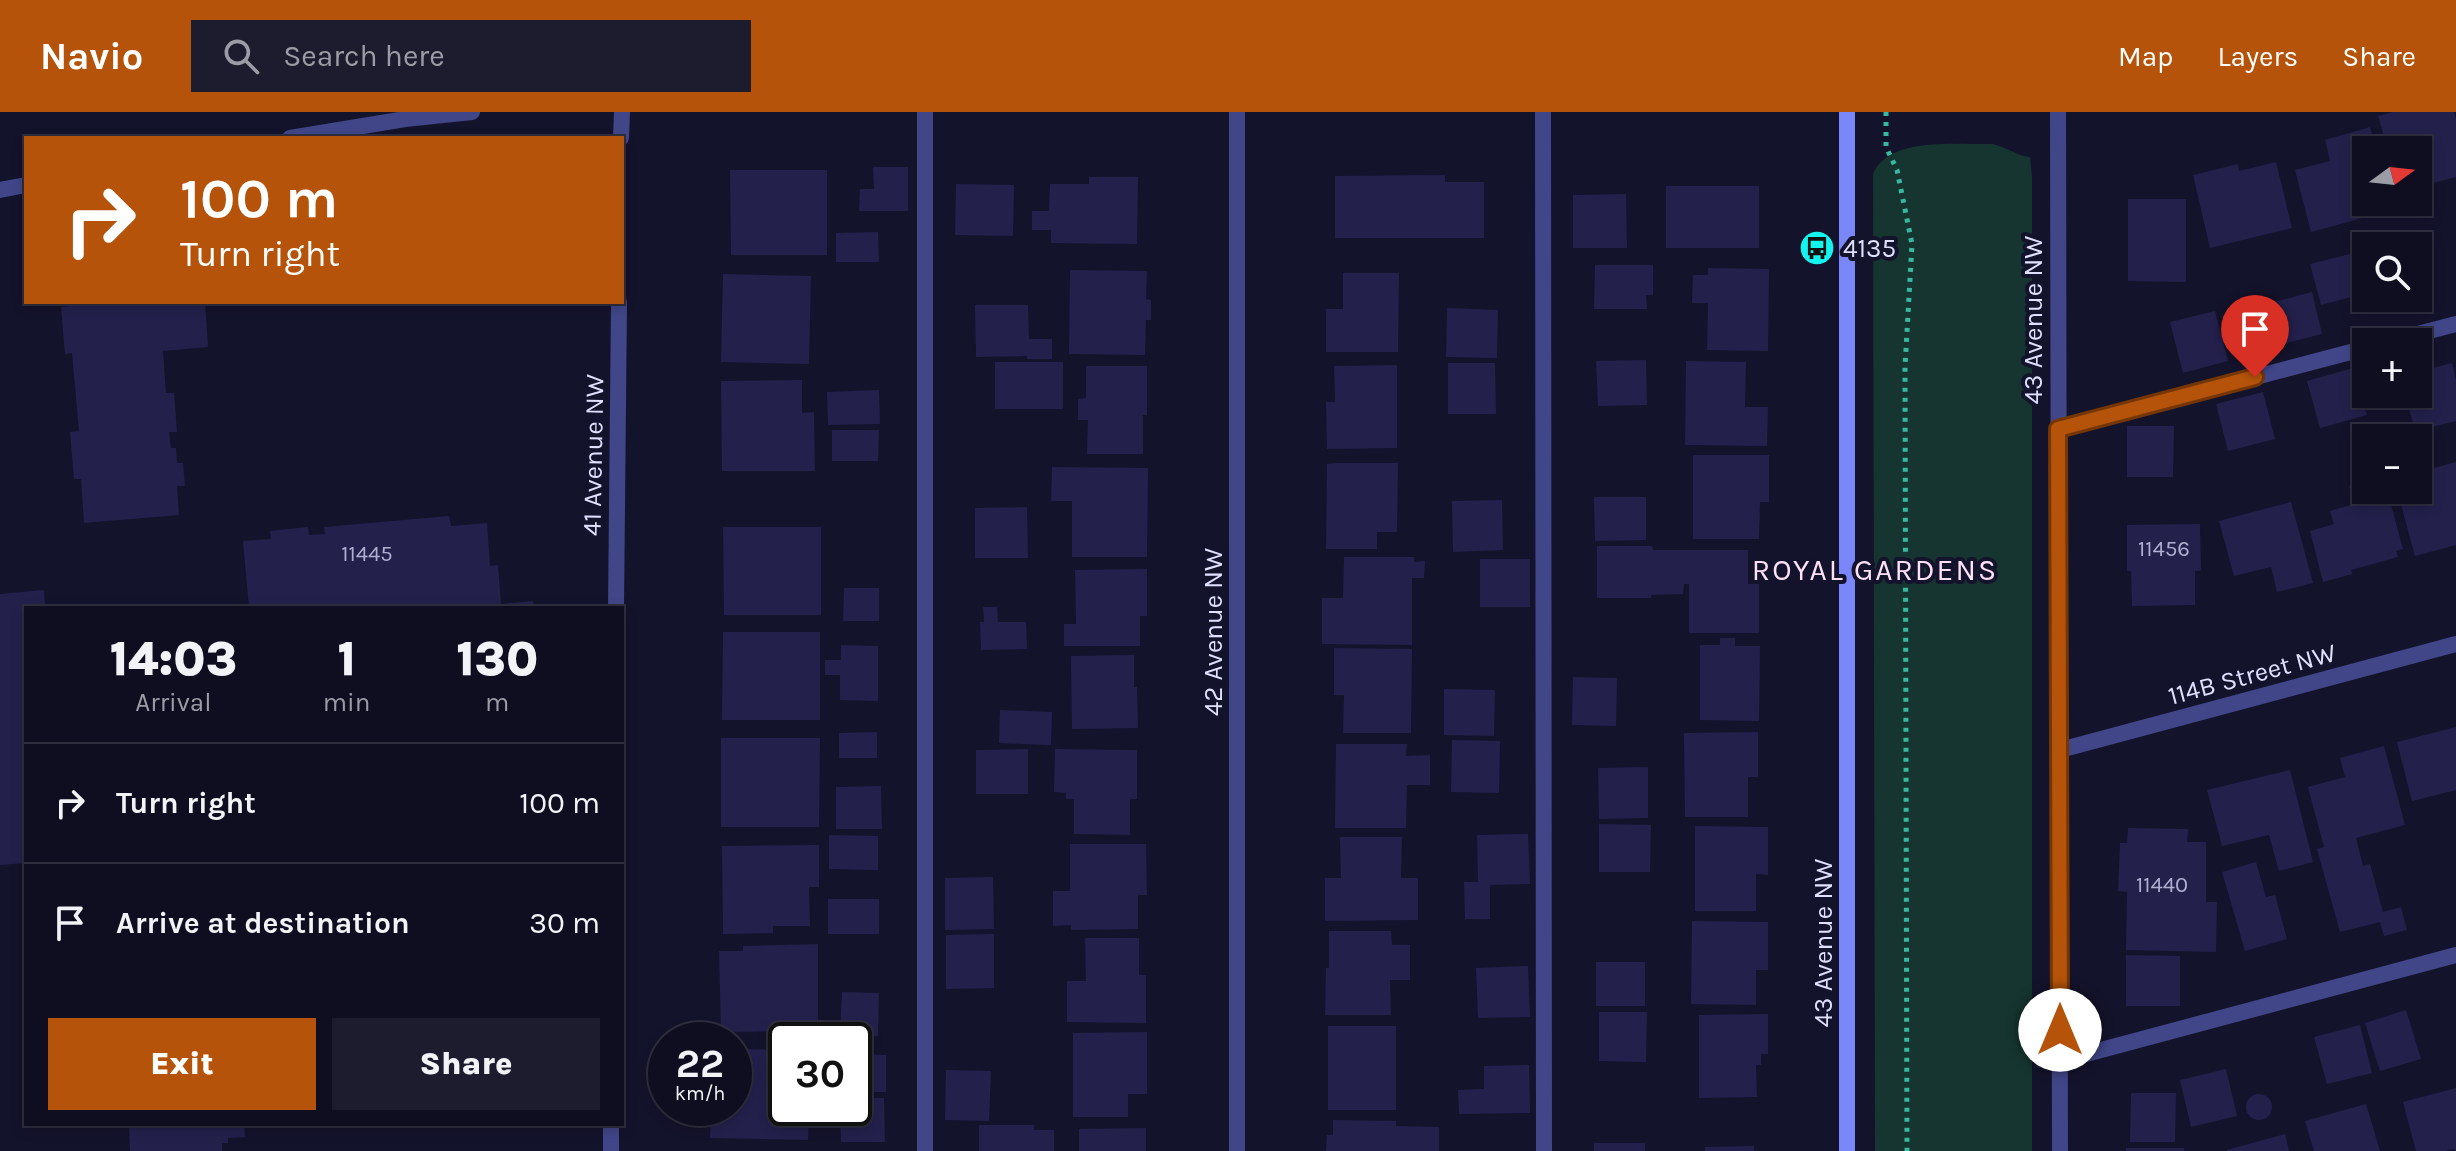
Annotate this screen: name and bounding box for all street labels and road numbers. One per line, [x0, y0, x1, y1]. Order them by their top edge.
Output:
street label: 43 Avenue NW [2018, 236, 2049, 404]
street label: 41 Avenue NW [577, 374, 610, 536]
street label: 42 Avenue NW [1198, 548, 1229, 716]
street label: 114B Street NW [2165, 637, 2340, 712]
street label: 43 Avenue NW [1808, 859, 1839, 1027]

